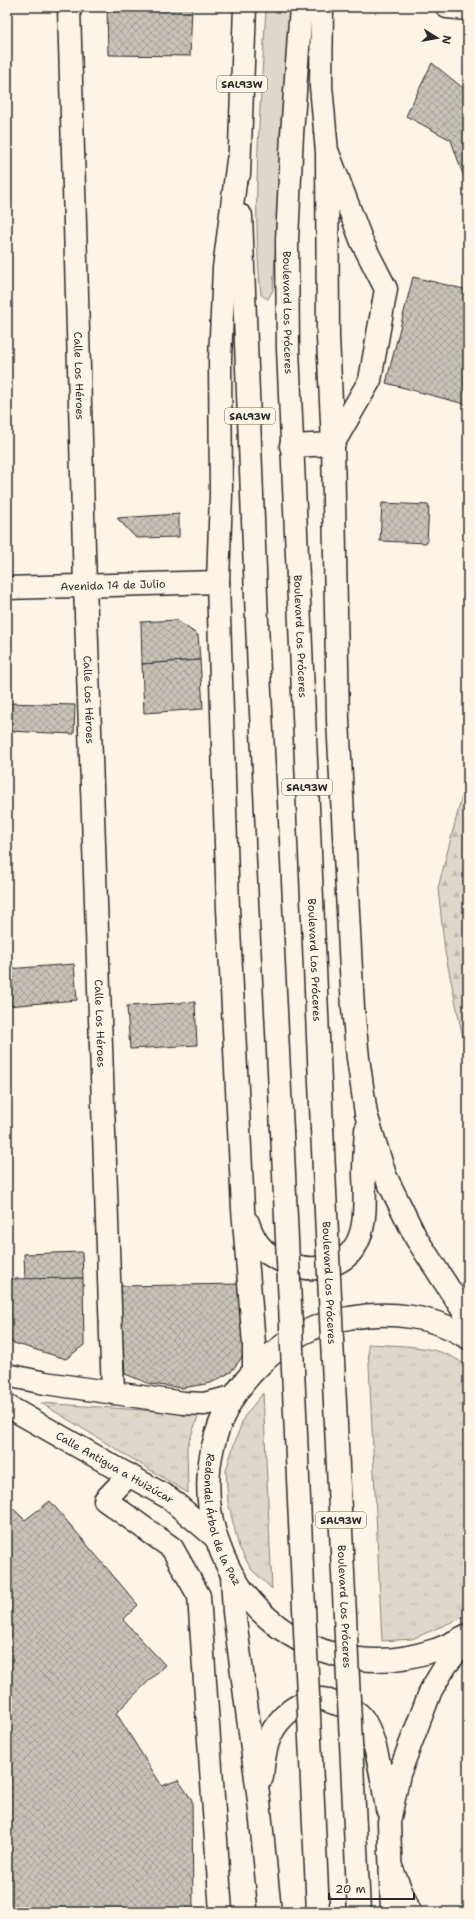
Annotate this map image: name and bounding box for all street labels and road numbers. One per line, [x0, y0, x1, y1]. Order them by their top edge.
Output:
road number: SAL93W [217, 76, 267, 92]
street label: Boulevard Los Próceres [280, 251, 297, 374]
street label: Calle Los Héroes [70, 332, 88, 420]
road number: SAL93W [225, 408, 275, 424]
street label: Boulevard Los Próceres [290, 574, 311, 698]
street label: Avenida 14 de Julio [60, 576, 166, 594]
street label: Calle Los Héroes [80, 655, 98, 744]
road number: SAL93W [282, 779, 332, 795]
street label: Boulevard Los Próceres [304, 898, 325, 1022]
street label: Calle Los Héroes [91, 979, 109, 1068]
street label: Boulevard Los Próceres [319, 1221, 340, 1345]
street label: Calle Antigua a Huizúcar [53, 1428, 177, 1506]
street label: Redondel Árbol de la Paz [201, 1452, 245, 1588]
road number: SAL93W [316, 1512, 366, 1528]
street label: Boulevard Los Próceres [334, 1545, 355, 1668]

